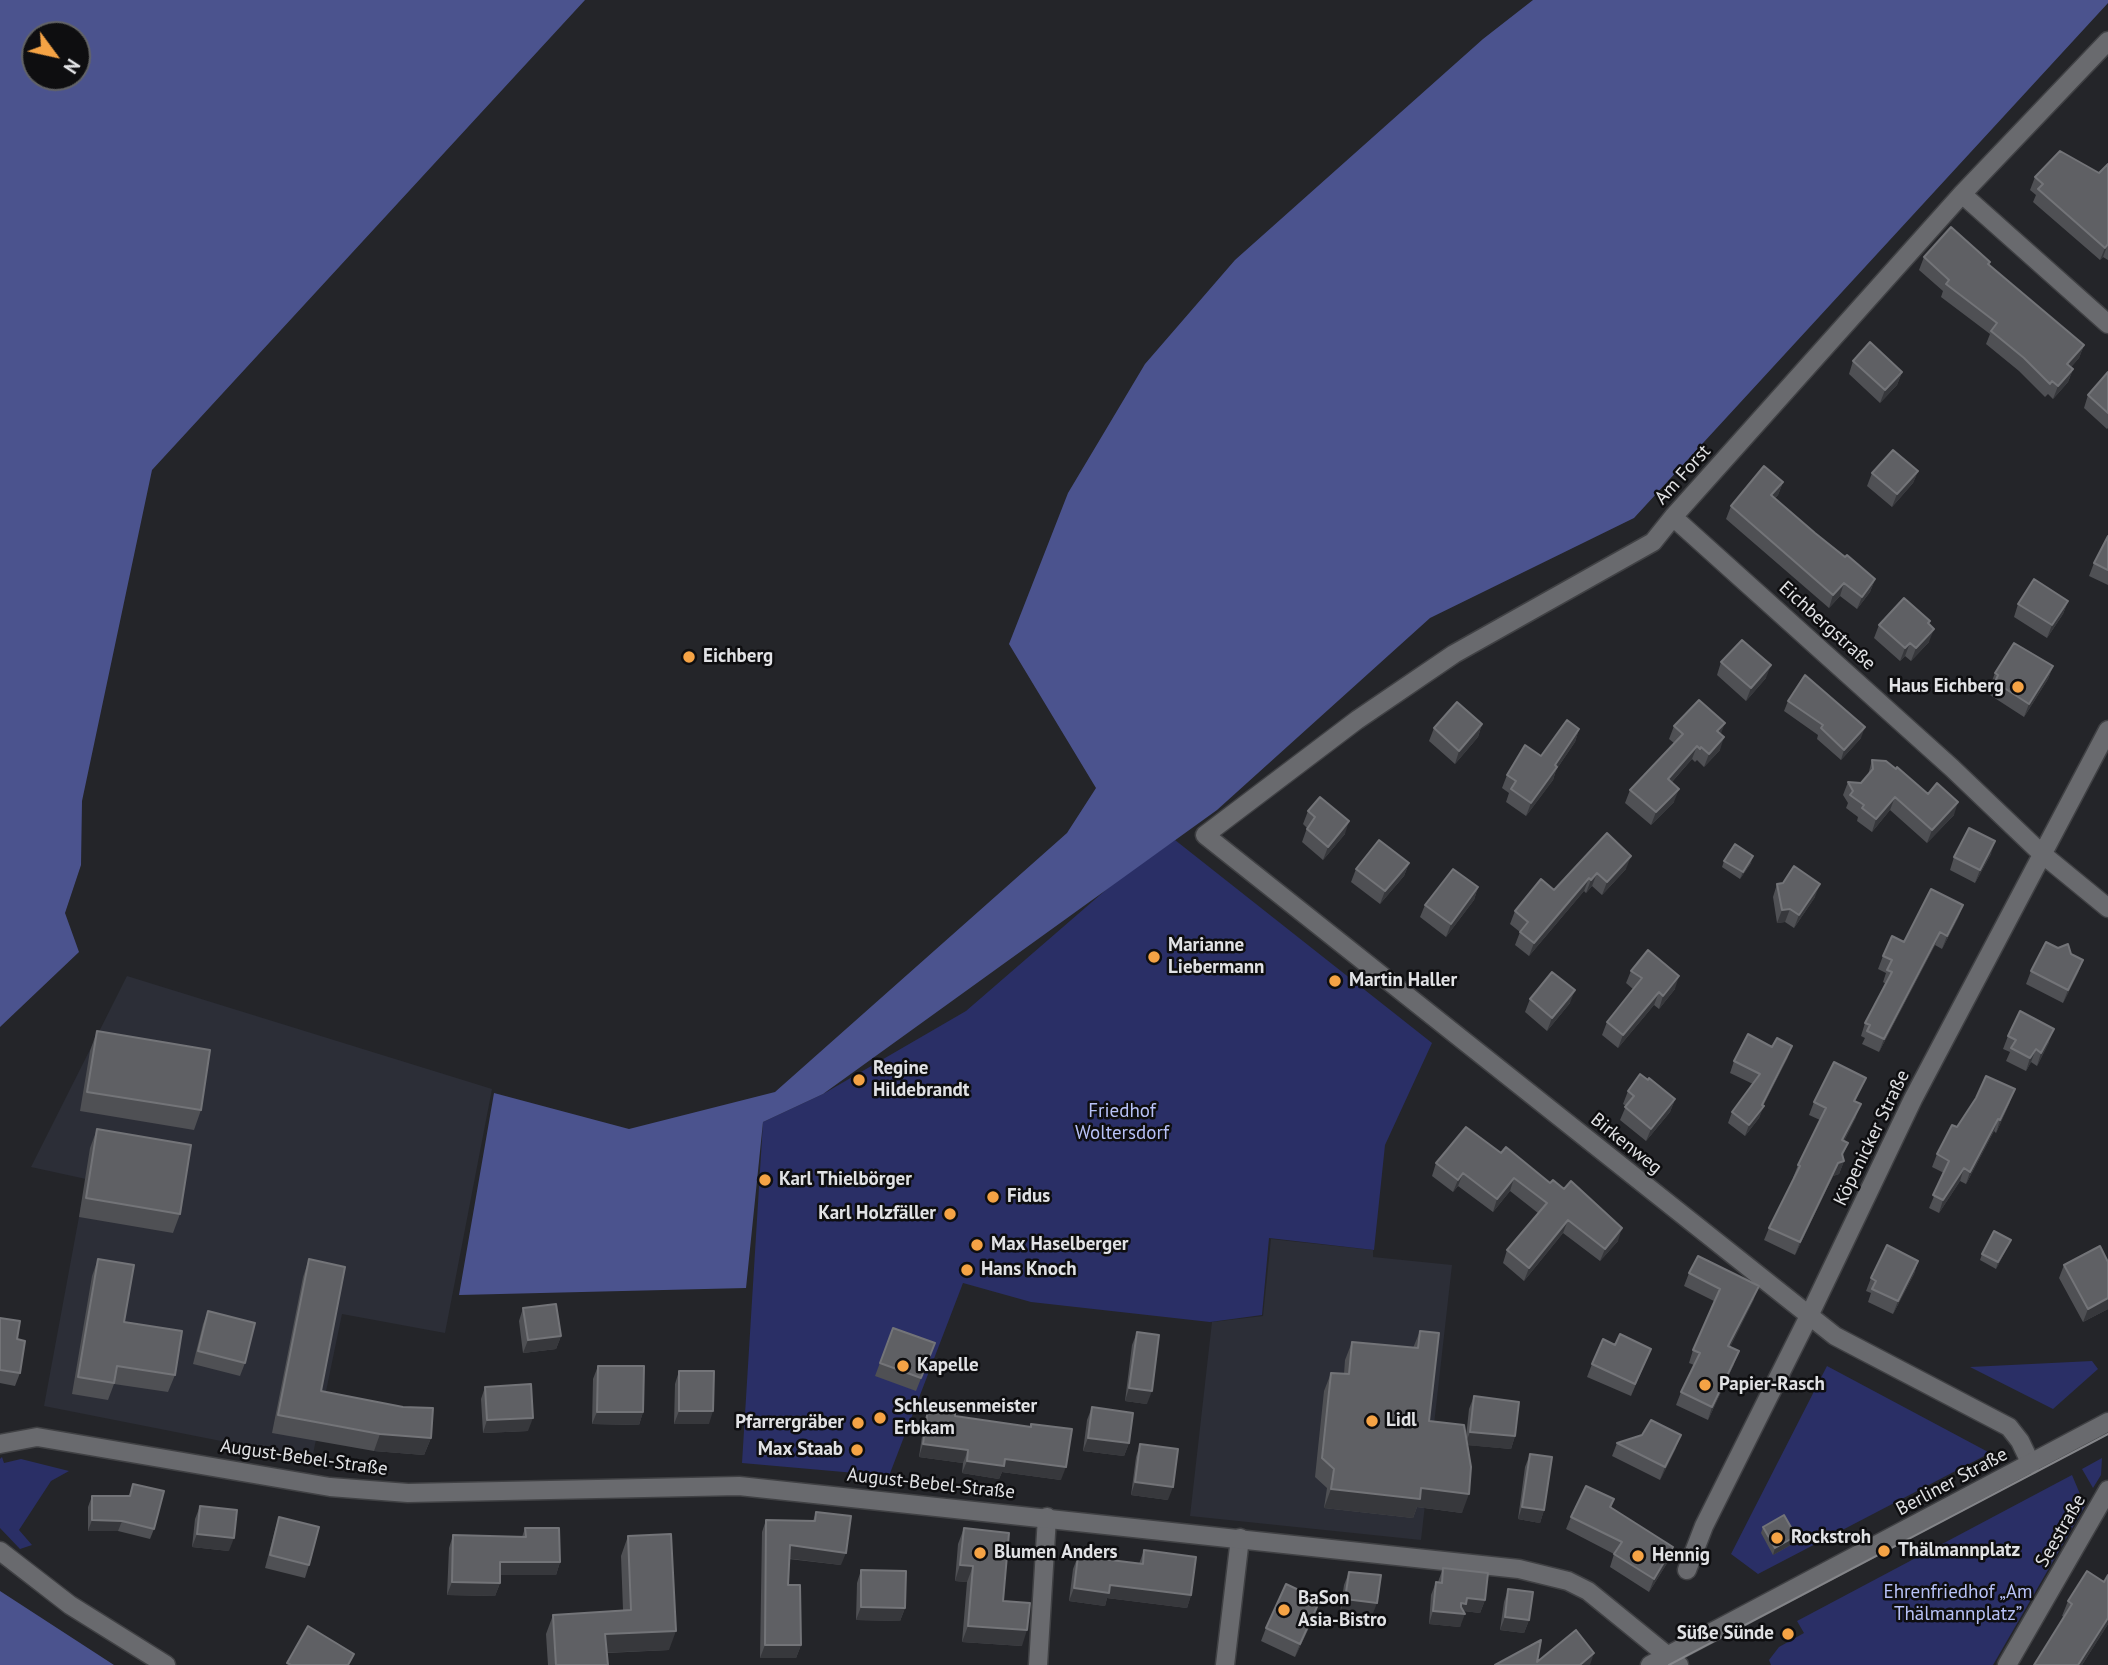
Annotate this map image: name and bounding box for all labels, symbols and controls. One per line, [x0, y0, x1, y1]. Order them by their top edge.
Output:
north arrow [21, 21, 91, 91]
text: N [58, 55, 85, 78]
street label: Am Forst [1650, 440, 1716, 510]
street label: Eichbergstraße [1774, 577, 1880, 675]
place label: Eichberg [703, 646, 773, 668]
marker: Eichberg [681, 649, 697, 665]
place label: Haus Eichberg [1889, 676, 2004, 698]
marker: Haus Eichberg [2010, 679, 2026, 695]
place label: Marianne Liebermann [1168, 935, 1264, 979]
marker: Marianne Liebermann [1146, 949, 1162, 965]
place label: Martin Haller [1349, 970, 1457, 992]
marker: Martin Haller [1327, 973, 1343, 989]
place label: Regine Hildebrandt [873, 1058, 969, 1102]
street label: Köpenicker Straße [1829, 1066, 1915, 1210]
marker: Regine Hildebrandt [851, 1072, 867, 1088]
park label: Friedhof Woltersdorf [1075, 1101, 1169, 1145]
street label: Birkenweg [1586, 1108, 1666, 1180]
place label: Karl Thielbörger [779, 1169, 912, 1191]
marker: Karl Thielbörger [757, 1172, 773, 1188]
place label: Fidus [1007, 1186, 1050, 1208]
marker: Fidus [985, 1189, 1001, 1205]
place label: Karl Holzfäller [818, 1203, 936, 1225]
marker: Karl Holzfäller [942, 1206, 958, 1222]
place label: Max Haselberger [991, 1234, 1128, 1256]
marker: Max Haselberger [969, 1237, 985, 1253]
place label: Hans Knoch [981, 1259, 1077, 1281]
marker: Hans Knoch [959, 1262, 975, 1278]
place label: Kapelle [917, 1355, 979, 1377]
marker: Kapelle [895, 1358, 911, 1374]
place label: Papier-Rasch [1719, 1374, 1825, 1396]
marker: Papier-Rasch [1697, 1377, 1713, 1393]
place label: Schleusenmeister Erbkam [894, 1396, 1037, 1440]
marker: Schleusenmeister Erbkam [872, 1410, 888, 1426]
place label: Lidl [1386, 1410, 1417, 1432]
place label: Pfarrergräber [735, 1412, 844, 1434]
marker: Lidl [1364, 1413, 1380, 1429]
marker: Pfarrergräber [850, 1415, 866, 1431]
street label: August-Bebel-Straße [219, 1435, 389, 1481]
place label: Max Staab [758, 1439, 843, 1461]
marker: Max Staab [849, 1442, 865, 1458]
street label: Berliner Straße [1892, 1443, 2012, 1521]
street label: August-Bebel-Straße [846, 1464, 1016, 1504]
street label: Seestraße [2031, 1490, 2091, 1572]
place label: Rockstroh [1791, 1527, 1871, 1549]
marker: Rockstroh [1769, 1530, 1785, 1546]
place label: Thälmannplatz [1898, 1540, 2020, 1562]
place label: Blumen Anders [994, 1542, 1118, 1564]
marker: Thälmannplatz [1876, 1543, 1892, 1559]
marker: Blumen Anders [972, 1545, 988, 1561]
place label: Hennig [1652, 1545, 1710, 1567]
marker: Hennig [1630, 1548, 1646, 1564]
park label: Ehrenfriedhof „Am Thälmannplatz” [1883, 1582, 2033, 1626]
place label: BaSon Asia-Bistro [1298, 1588, 1387, 1632]
marker: BaSon Asia-Bistro [1276, 1602, 1292, 1618]
place label: Süße Sünde [1677, 1623, 1774, 1645]
marker: Süße Sünde [1780, 1626, 1796, 1642]

